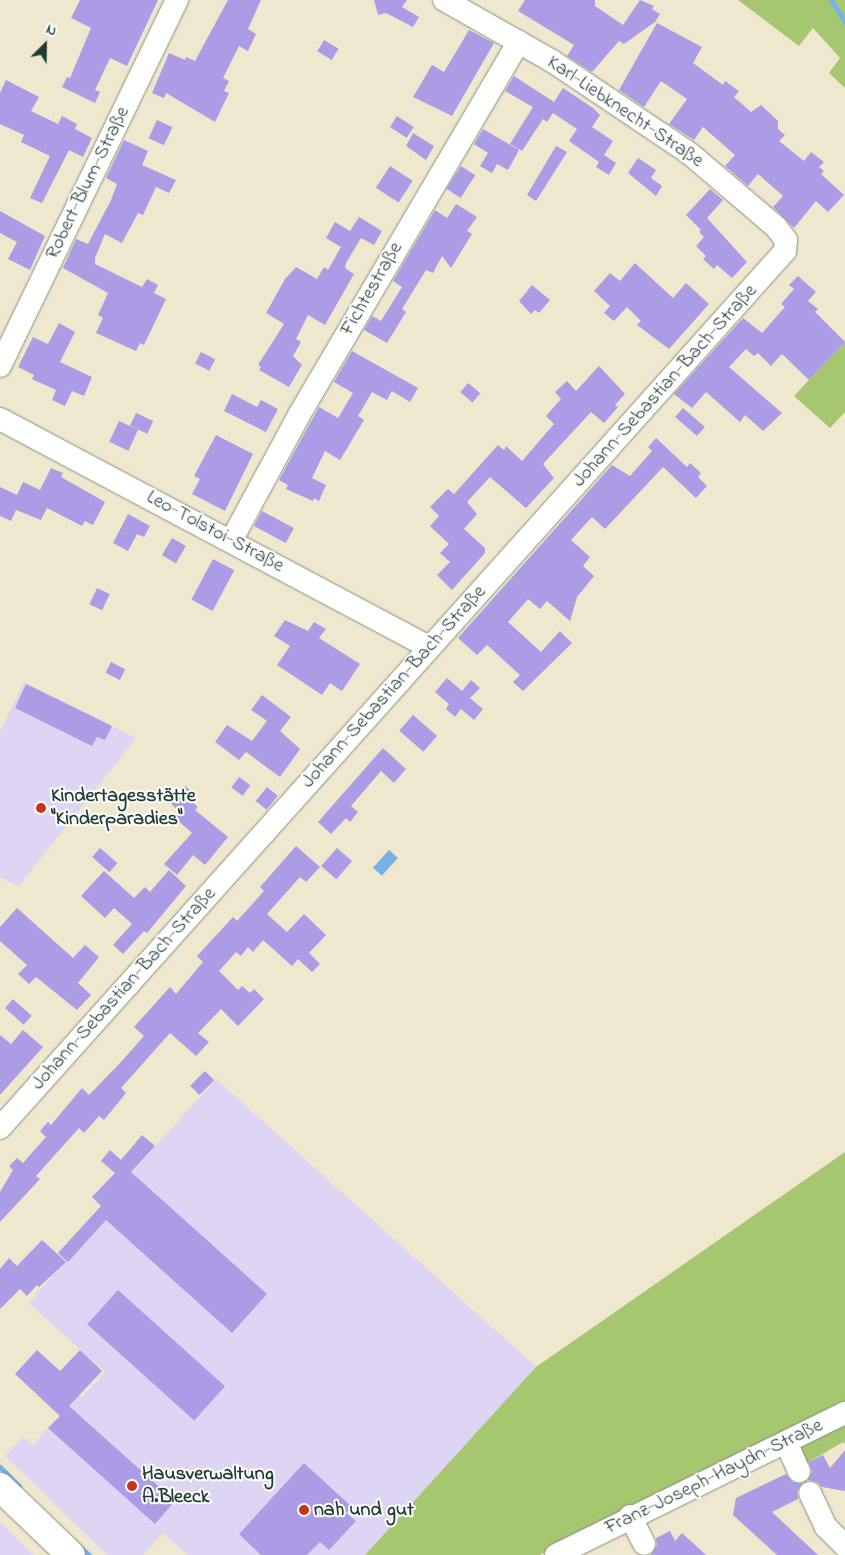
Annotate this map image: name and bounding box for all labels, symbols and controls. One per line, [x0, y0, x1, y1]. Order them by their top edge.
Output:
text: N [43, 19, 60, 42]
north arrow [20, 20, 70, 70]
street label: Karl-Liebknecht-Straße [542, 51, 708, 173]
street label: Robert-Blum-Straße [41, 103, 135, 263]
street label: Fichtestraße [336, 238, 408, 340]
street label: Johann-Sebastian-Bach-Straße [567, 279, 763, 493]
street label: Leo-Tolstoi-Straße [142, 486, 288, 578]
street label: Johann-Sebastian-Bach-Straße [296, 580, 492, 794]
place label: Kindertagesstätte "Kinderparadies" [51, 784, 196, 831]
marker: Kindertagesstätte "Kinderparadies" [35, 802, 47, 814]
street label: Johann-Sebastian-Bach-Straße [26, 882, 222, 1096]
street label: Franz-Joseph-Haydn-Straße [601, 1414, 827, 1540]
place label: Hausverwaltung A.Bleeck [142, 1462, 274, 1509]
marker: Hausverwaltung A.Bleeck [126, 1480, 138, 1492]
place label: nah und gut [314, 1498, 414, 1522]
marker: nah und gut [298, 1504, 310, 1516]

